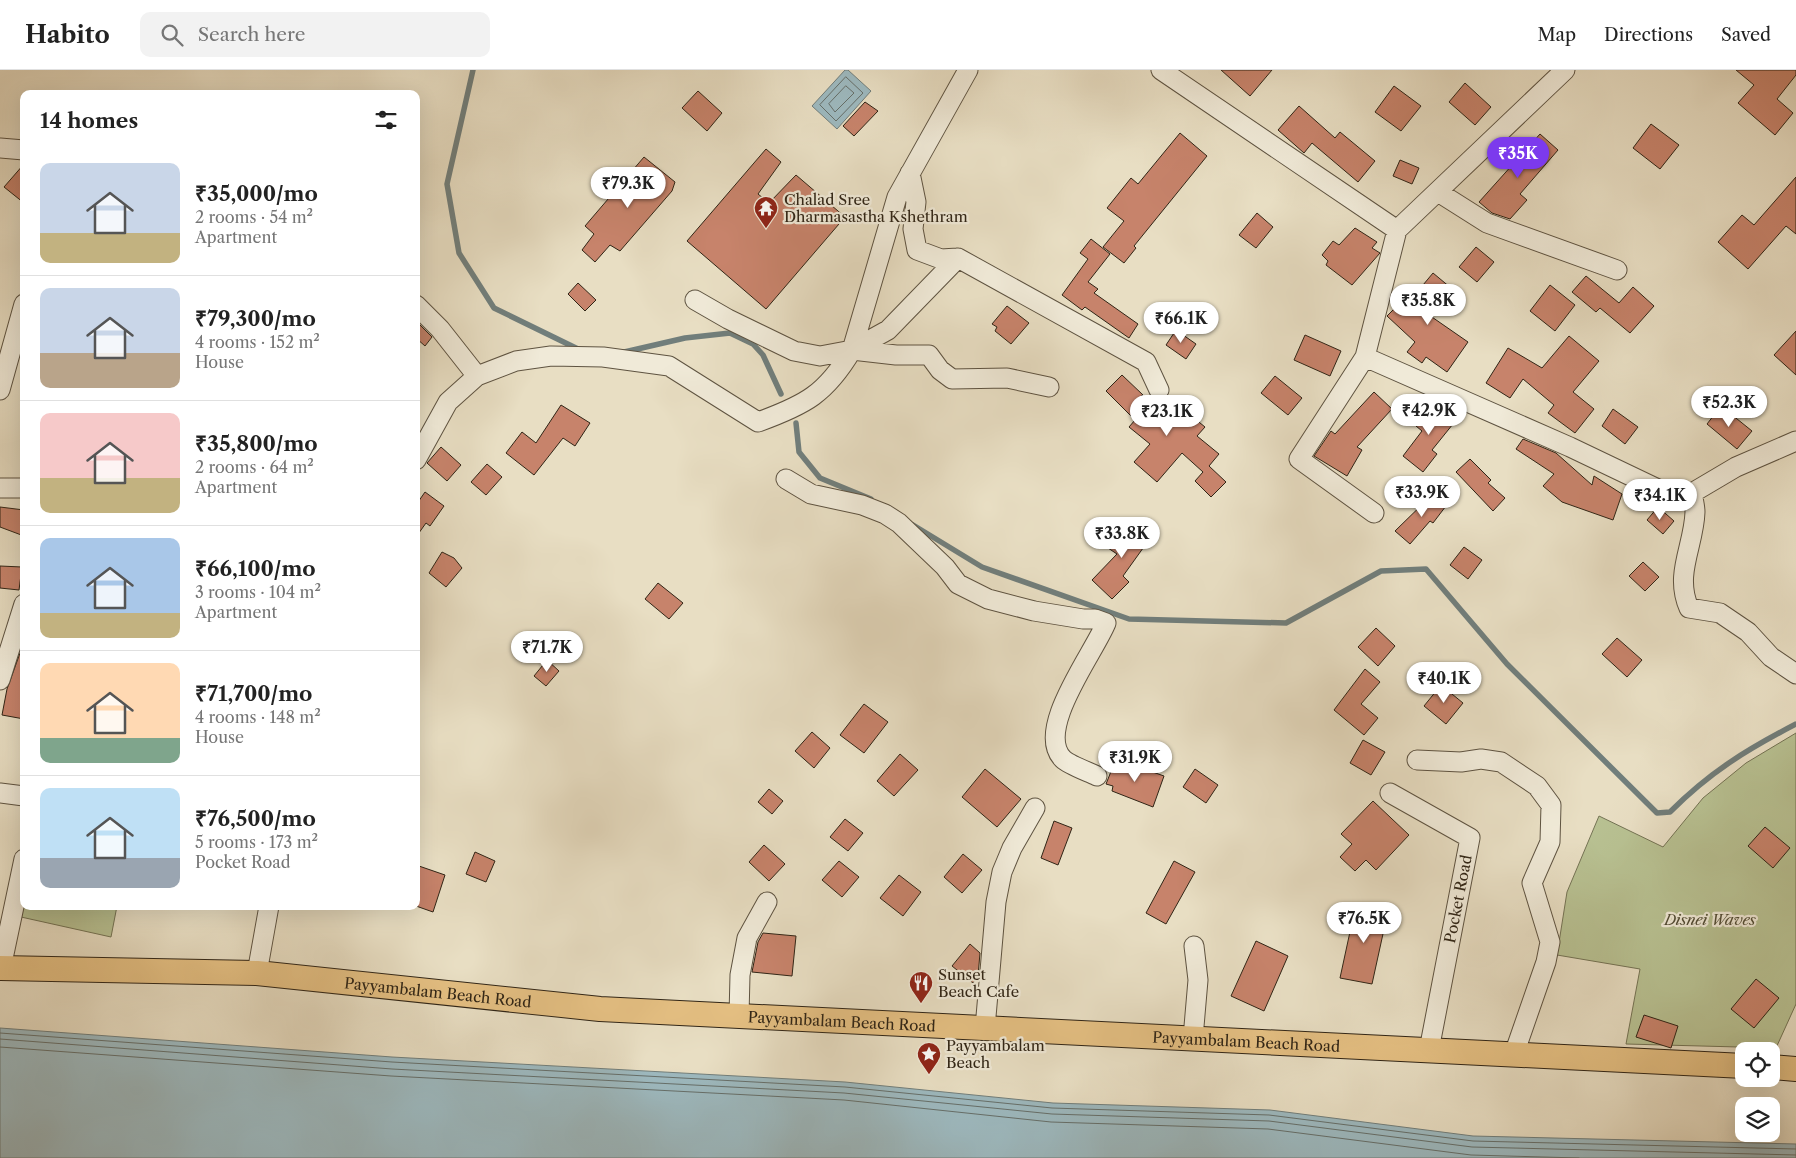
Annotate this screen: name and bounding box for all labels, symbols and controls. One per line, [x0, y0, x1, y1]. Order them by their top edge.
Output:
search box [140, 12, 490, 57]
text: Habito [25, 20, 110, 49]
icon: search [158, 21, 186, 49]
text: Search here [198, 23, 305, 46]
text: Map [1537, 24, 1576, 46]
text: Directions [1604, 24, 1693, 46]
text: Saved [1721, 24, 1771, 46]
icon: filters [372, 106, 400, 134]
text: 14 homes [40, 108, 138, 133]
pin: ₹35K [1488, 136, 1548, 179]
text: ₹35K [1498, 143, 1538, 163]
pin: ₹79.3K [587, 166, 669, 209]
text: ₹79.3K [602, 173, 654, 193]
text: ₹35,000/mo [195, 181, 318, 206]
icon: home [80, 183, 140, 243]
place label: Chalad Sree Dharmasastha Kshethram [784, 190, 968, 226]
temple icon: Chalad Sree Dharmasastha Kshethram [753, 195, 779, 229]
text: 2 rooms · 54 m² [195, 207, 313, 227]
text: Apartment [195, 227, 277, 247]
pin: ₹35.8K [1387, 284, 1469, 326]
text: ₹35.8K [1401, 290, 1455, 310]
pin: ₹66.1K [1140, 302, 1222, 344]
text: ₹79,300/mo [195, 306, 316, 331]
icon: home [80, 308, 140, 368]
text: ₹66.1K [1155, 308, 1207, 328]
text: 4 rooms · 152 m² [195, 332, 320, 352]
text: House [195, 352, 244, 372]
pin: ₹52.3K [1688, 386, 1770, 428]
text: ₹52.3K [1702, 392, 1756, 412]
pin: ₹23.1K [1126, 394, 1208, 437]
pin: ₹42.9K [1388, 394, 1470, 436]
text: ₹42.9K [1402, 400, 1456, 420]
text: ₹23.1K [1141, 401, 1193, 421]
text: ₹35,800/mo [195, 431, 318, 456]
icon: home [80, 433, 140, 493]
text: 2 rooms · 64 m² [195, 457, 314, 477]
pin: ₹33.9K [1381, 476, 1463, 518]
text: Apartment [195, 477, 277, 497]
pin: ₹34.1K [1619, 478, 1701, 521]
text: ₹33.9K [1395, 482, 1449, 502]
text: ₹34.1K [1634, 485, 1686, 505]
pin: ₹33.8K [1081, 516, 1163, 559]
text: ₹33.8K [1095, 523, 1149, 543]
text: ₹66,100/mo [195, 556, 316, 581]
icon: home [80, 558, 140, 618]
text: 3 rooms · 104 m² [195, 582, 321, 602]
text: Apartment [195, 602, 277, 622]
pin: ₹71.7K [506, 630, 588, 673]
text: ₹71.7K [522, 637, 572, 657]
pin: ₹40.1K [1403, 662, 1485, 704]
text: ₹40.1K [1417, 668, 1471, 688]
text: ₹71,700/mo [195, 681, 312, 706]
icon: home [80, 683, 140, 743]
text: 4 rooms · 148 m² [195, 707, 321, 727]
text: House [195, 727, 244, 747]
pin: ₹31.9K [1094, 740, 1176, 783]
text: ₹31.9K [1109, 747, 1161, 767]
text: ₹76,500/mo [195, 806, 316, 831]
icon: home [80, 808, 140, 868]
text: 5 rooms · 173 m² [195, 832, 318, 852]
text: Pocket Road [195, 852, 290, 872]
street label: Pocket Road [1440, 853, 1476, 945]
pin: ₹76.5K [1323, 902, 1405, 944]
text: ₹76.5K [1338, 908, 1390, 928]
park label: Disnei Waves [1663, 910, 1756, 929]
place label: Sunset Beach Cafe [938, 965, 1019, 1001]
restaurant icon: Sunset Beach Cafe [908, 970, 934, 1004]
street label: Payyambalam Beach Road [343, 973, 532, 1011]
street label: Payyambalam Beach Road [747, 1007, 936, 1035]
street label: Payyambalam Beach Road [1152, 1027, 1341, 1055]
place label: Payyambalam Beach [946, 1036, 1045, 1072]
place icon: Payyambalam Beach [916, 1041, 942, 1075]
map controls [1735, 1042, 1780, 1142]
button: locate [1735, 1042, 1780, 1087]
button: layers [1735, 1097, 1780, 1142]

